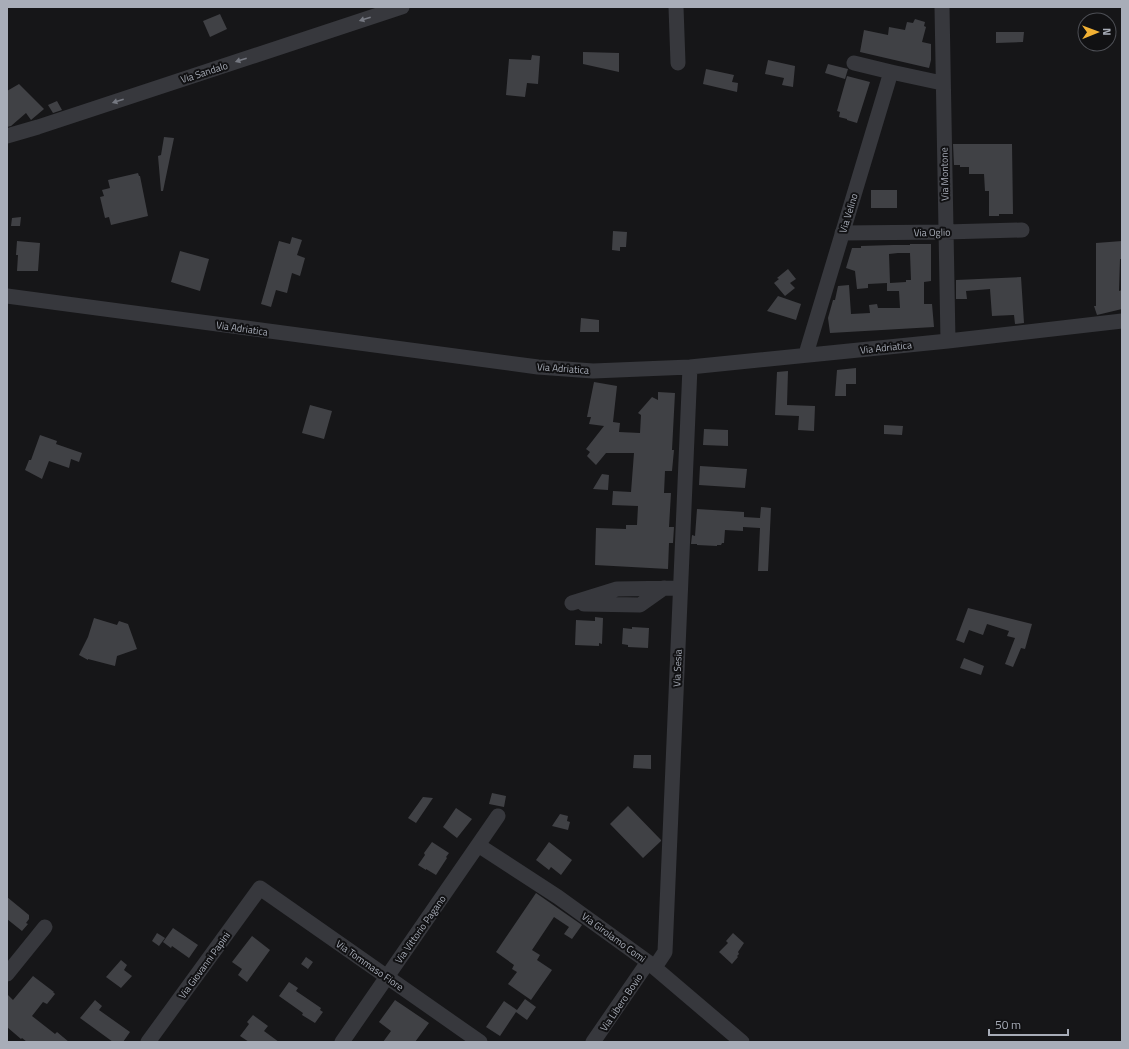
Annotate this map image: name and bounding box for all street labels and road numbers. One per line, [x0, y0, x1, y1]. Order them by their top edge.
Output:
street label: Via Sandalo [179, 58, 230, 87]
street label: Via Montone [937, 147, 952, 201]
street label: Via Velino [835, 191, 862, 235]
street label: Via Oglio [914, 225, 951, 240]
street label: Via Adriatica [215, 317, 269, 340]
street label: Via Adriatica [859, 337, 913, 358]
street label: Via Adriatica [536, 359, 589, 378]
street label: Via Sesia [669, 649, 686, 687]
street label: Via Vittorio Pagano [391, 892, 450, 967]
street label: Via Girolamo Comi [578, 909, 649, 966]
street label: Via Giovanni Papini [175, 929, 234, 1002]
street label: Via Tommaso Fiore [333, 936, 407, 994]
street label: Via Libero Bovio [596, 970, 646, 1034]

